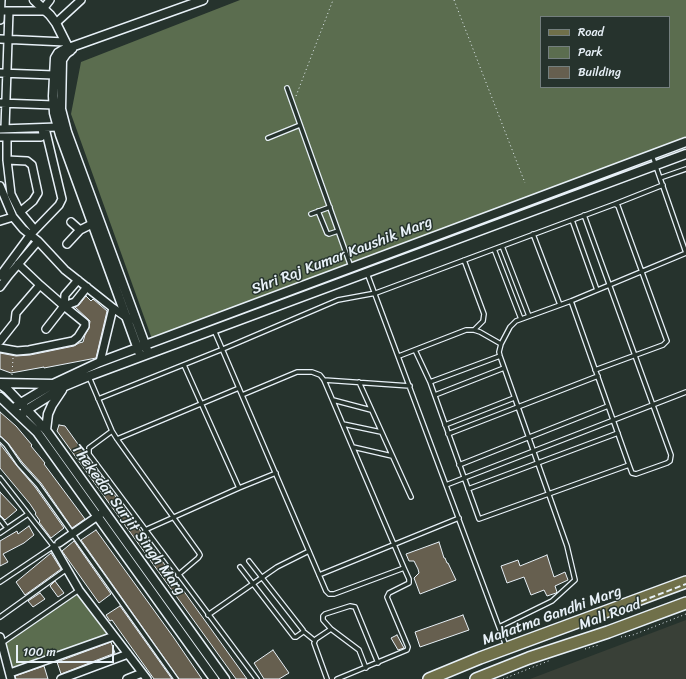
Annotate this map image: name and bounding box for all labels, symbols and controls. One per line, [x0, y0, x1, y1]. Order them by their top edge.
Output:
legend [540, 16, 670, 88]
text: Road [578, 21, 604, 43]
text: Park [578, 41, 603, 63]
text: Building [578, 61, 621, 83]
street label: Shri Raj Kumar Kaushik Marg [249, 213, 435, 299]
street label: Thekedar Surjit Singh Marg [67, 441, 189, 599]
street label: Mahatma Gandhi Marg [480, 582, 624, 650]
street label: Mall Road [577, 596, 643, 634]
scale bar [18, 637, 116, 663]
text: 100 m [23, 641, 56, 663]

